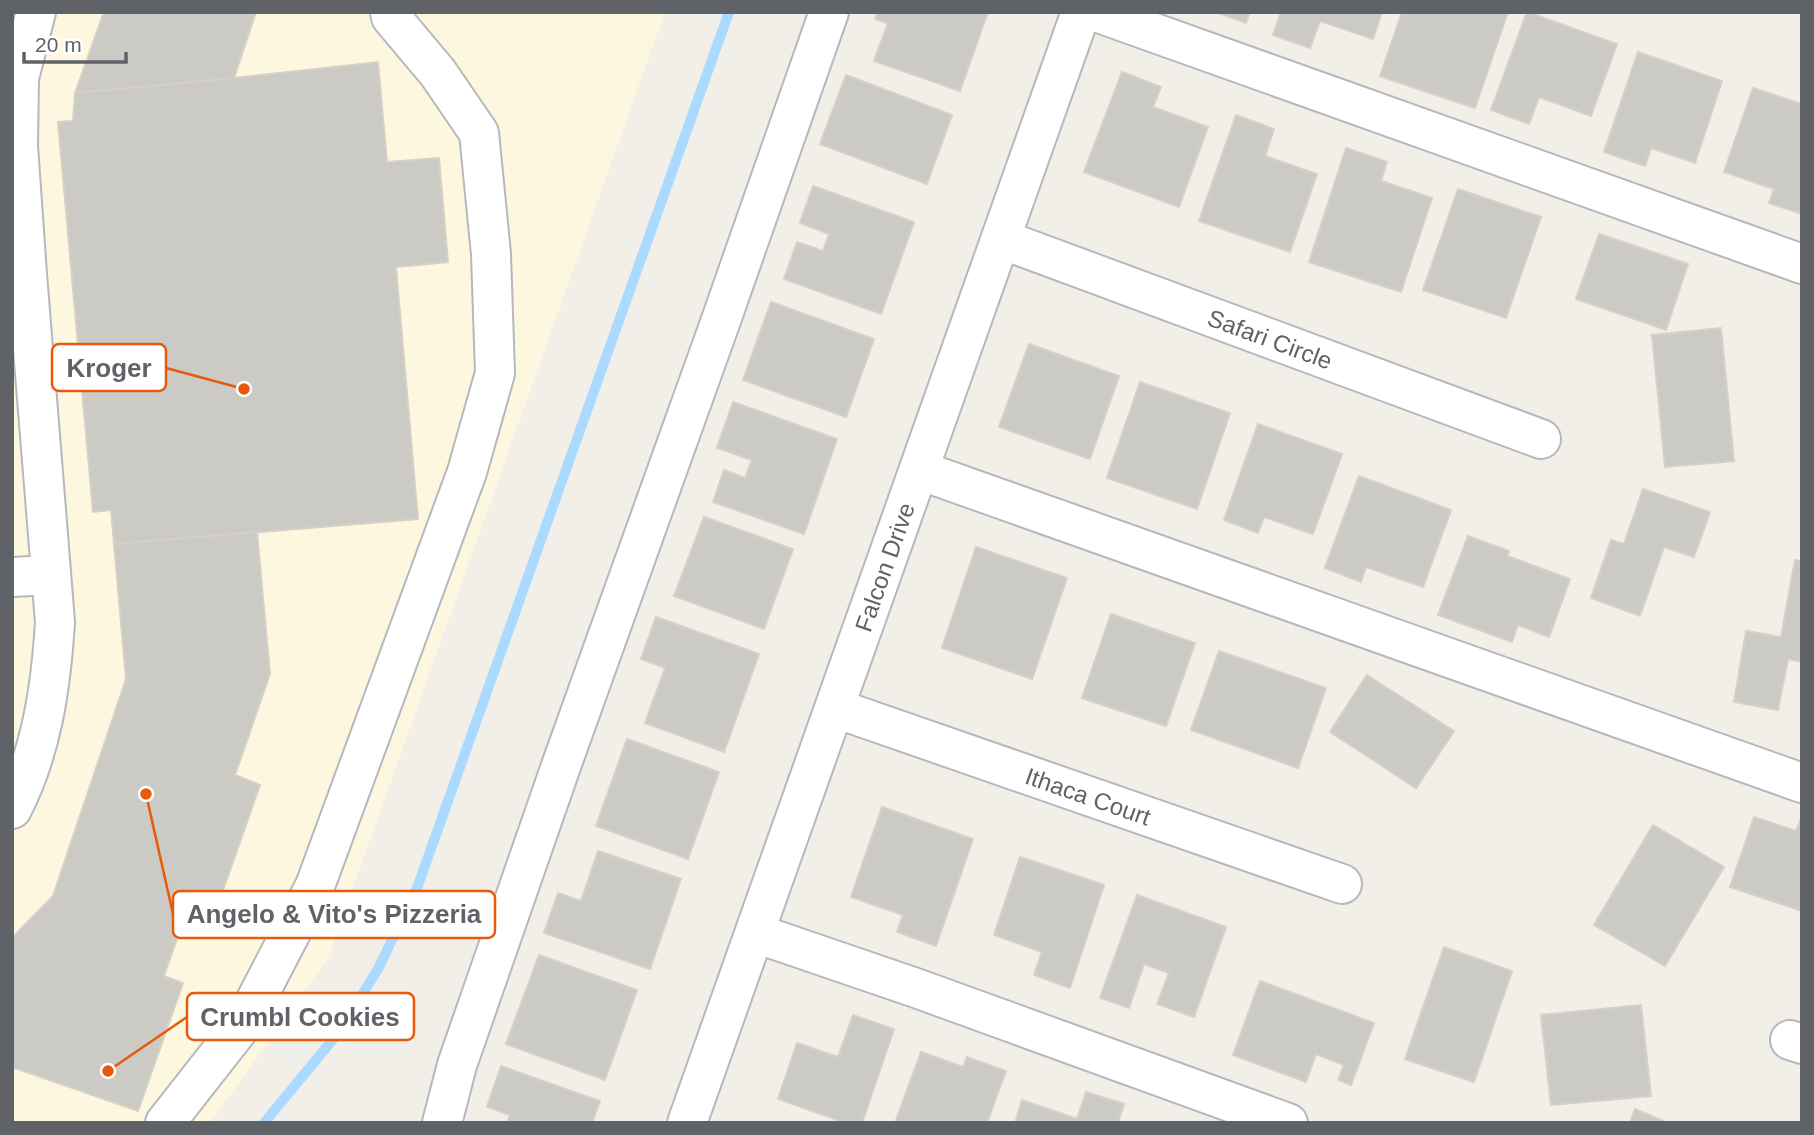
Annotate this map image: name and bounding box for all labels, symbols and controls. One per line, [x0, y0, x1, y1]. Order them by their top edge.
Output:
scale bar [24, 21, 126, 65]
text: 20 m [35, 33, 82, 56]
street label: Safari Circle [1204, 303, 1336, 374]
callout: Kroger [52, 344, 166, 391]
text: Kroger [66, 353, 152, 383]
street label: Falcon Drive [849, 499, 919, 635]
street label: Ithaca Court [1022, 762, 1155, 830]
callout: Angelo & Vito's Pizzeria [173, 891, 495, 938]
text: Angelo & Vito's Pizzeria [187, 899, 482, 929]
callout: Crumbl Cookies [187, 993, 414, 1040]
text: Crumbl Cookies [200, 1002, 400, 1032]

